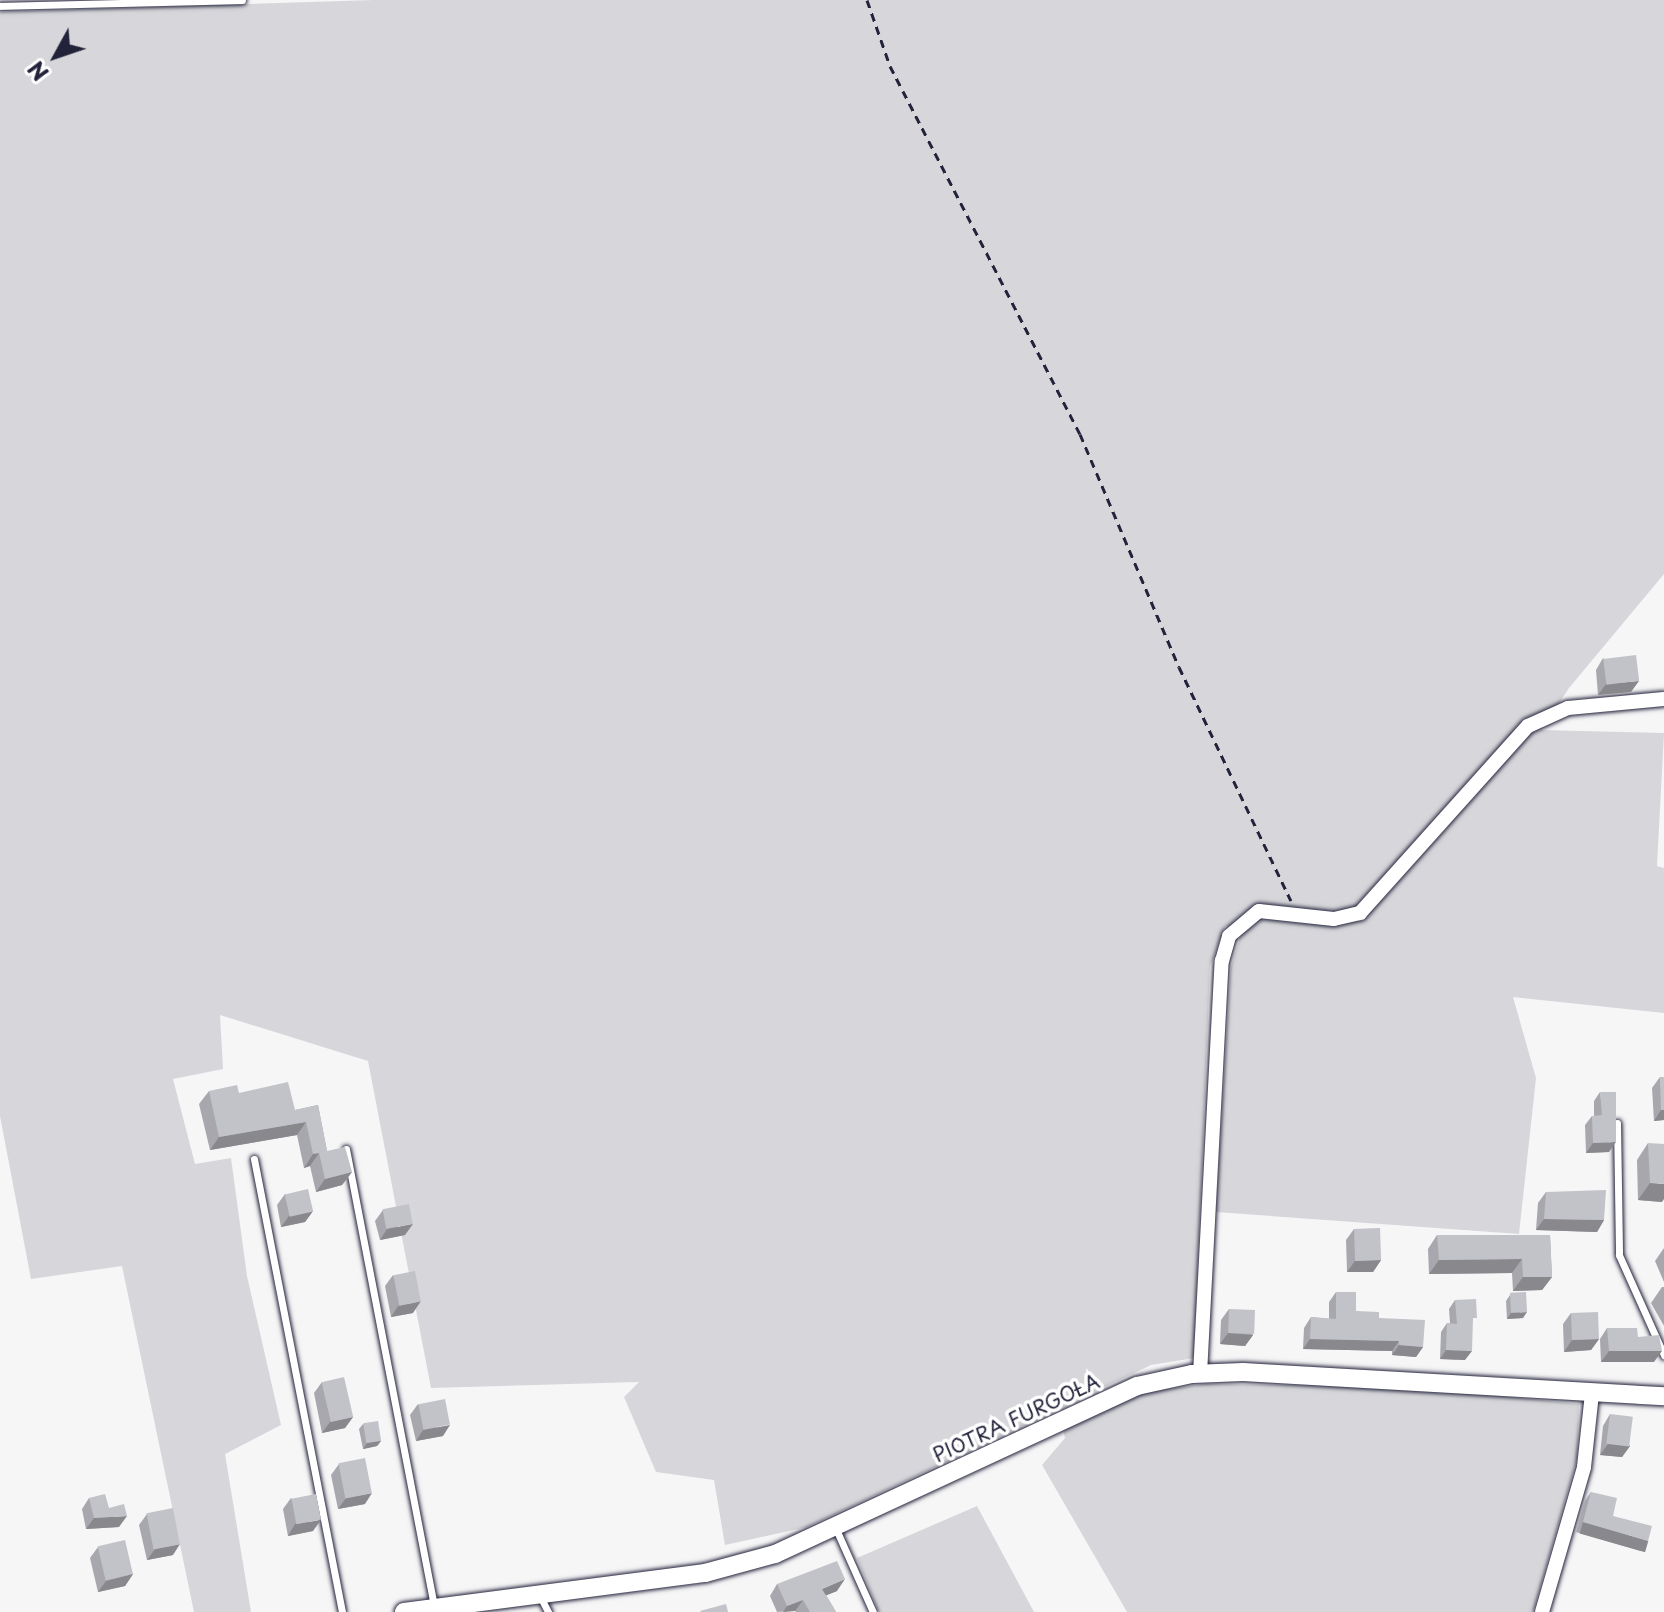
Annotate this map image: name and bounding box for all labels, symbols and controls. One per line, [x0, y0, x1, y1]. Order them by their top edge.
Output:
north arrow [16, 16, 96, 96]
text: N [19, 54, 55, 89]
street label: PIOTRA FURGOŁA [928, 1369, 1104, 1467]

